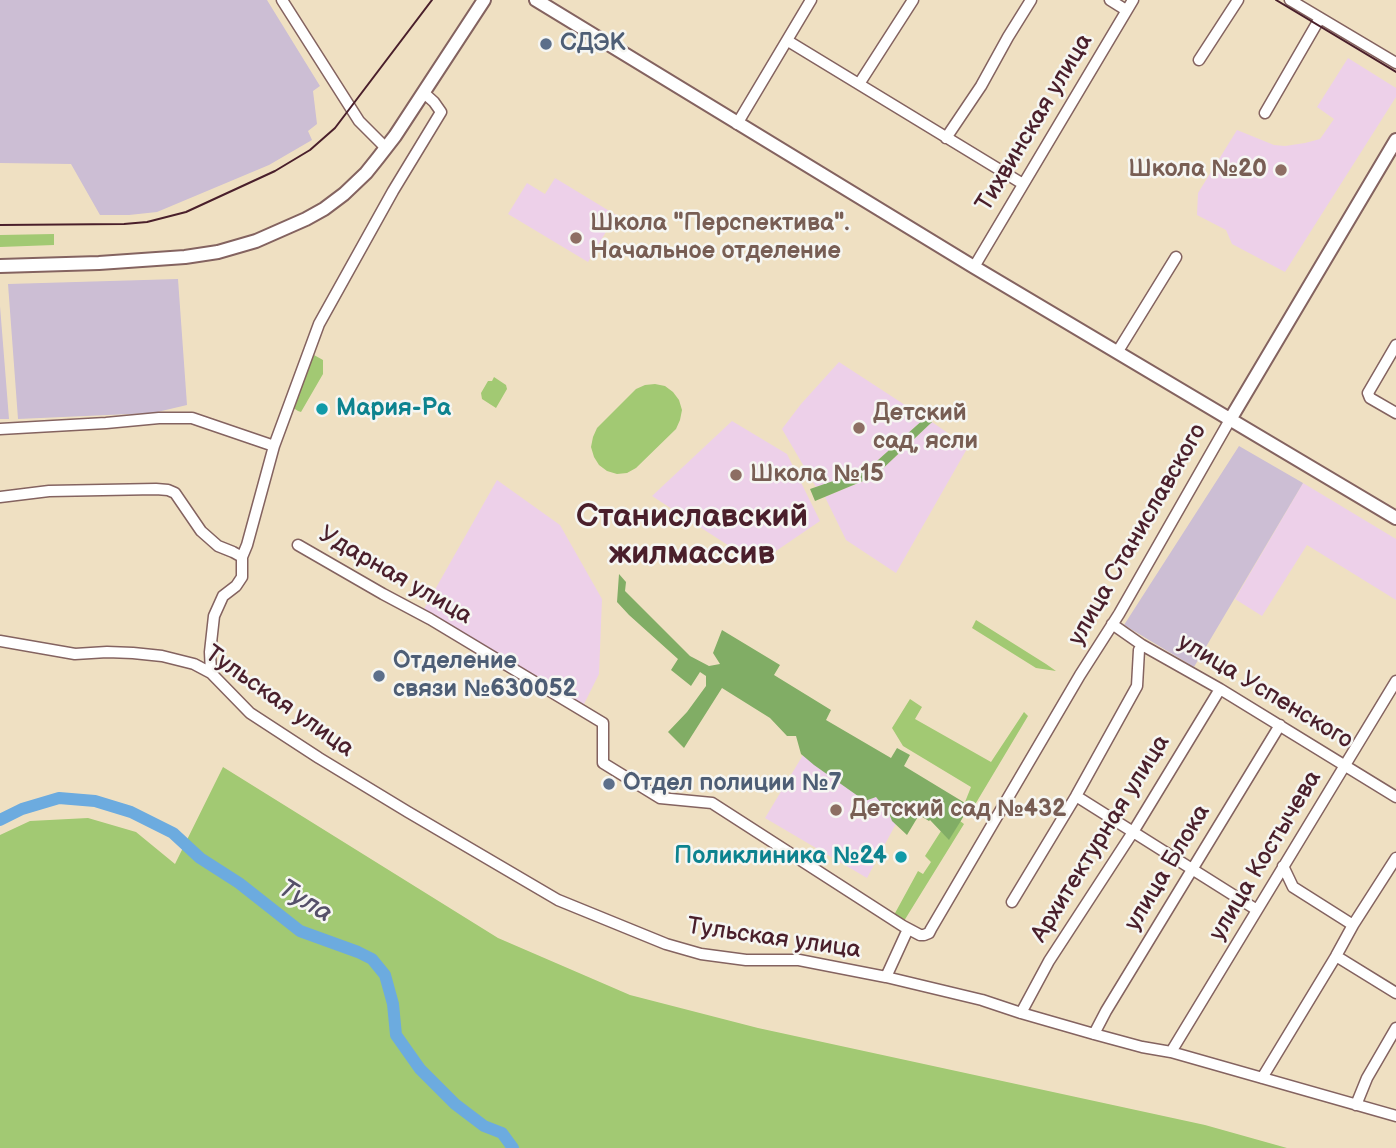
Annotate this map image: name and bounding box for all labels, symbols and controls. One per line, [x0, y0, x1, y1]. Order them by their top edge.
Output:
street label: Тихвинская улица [971, 29, 1099, 217]
place label: СДЭК [560, 30, 626, 58]
marker: СДЭК [538, 36, 554, 52]
place label: Школа №20 [1128, 156, 1267, 184]
marker: Школа №20 [1273, 162, 1289, 178]
place label: Школа "Перспектива". Начальное отделение [590, 210, 850, 266]
marker: Школа "Перспектива". Начальное отделение [568, 230, 584, 246]
place label: Мария-Ра [336, 395, 451, 423]
place label: Детский сад, ясли [873, 400, 978, 456]
marker: Мария-Ра [314, 401, 330, 417]
street label: улица Станиславского [1063, 419, 1213, 651]
marker: Детский сад, ясли [851, 420, 867, 436]
place label: Школа №15 [750, 461, 884, 489]
marker: Школа №15 [728, 467, 744, 483]
district label: Станиславский жилмассив [576, 499, 808, 574]
street label: Ударная улица [313, 521, 477, 631]
street label: улица Успенского [1172, 628, 1358, 756]
street label: Тульская улица [199, 640, 359, 764]
place label: Отделение связи №630052 [393, 648, 577, 704]
marker: Отделение связи №630052 [371, 668, 387, 684]
street label: Архитектурная улица [1025, 730, 1177, 948]
street label: улица Костычева [1204, 766, 1328, 946]
place label: Отдел полиции №7 [623, 770, 842, 798]
marker: Отдел полиции №7 [601, 776, 617, 792]
place label: Детский сад №432 [850, 796, 1066, 824]
street label: улица Блока [1119, 800, 1217, 936]
marker: Детский сад №432 [828, 802, 844, 818]
place label: Поликлиника №24 [674, 843, 887, 871]
marker: Поликлиника №24 [893, 849, 909, 865]
water label: Тула [272, 874, 338, 930]
street label: Тульская улица [685, 913, 863, 965]

